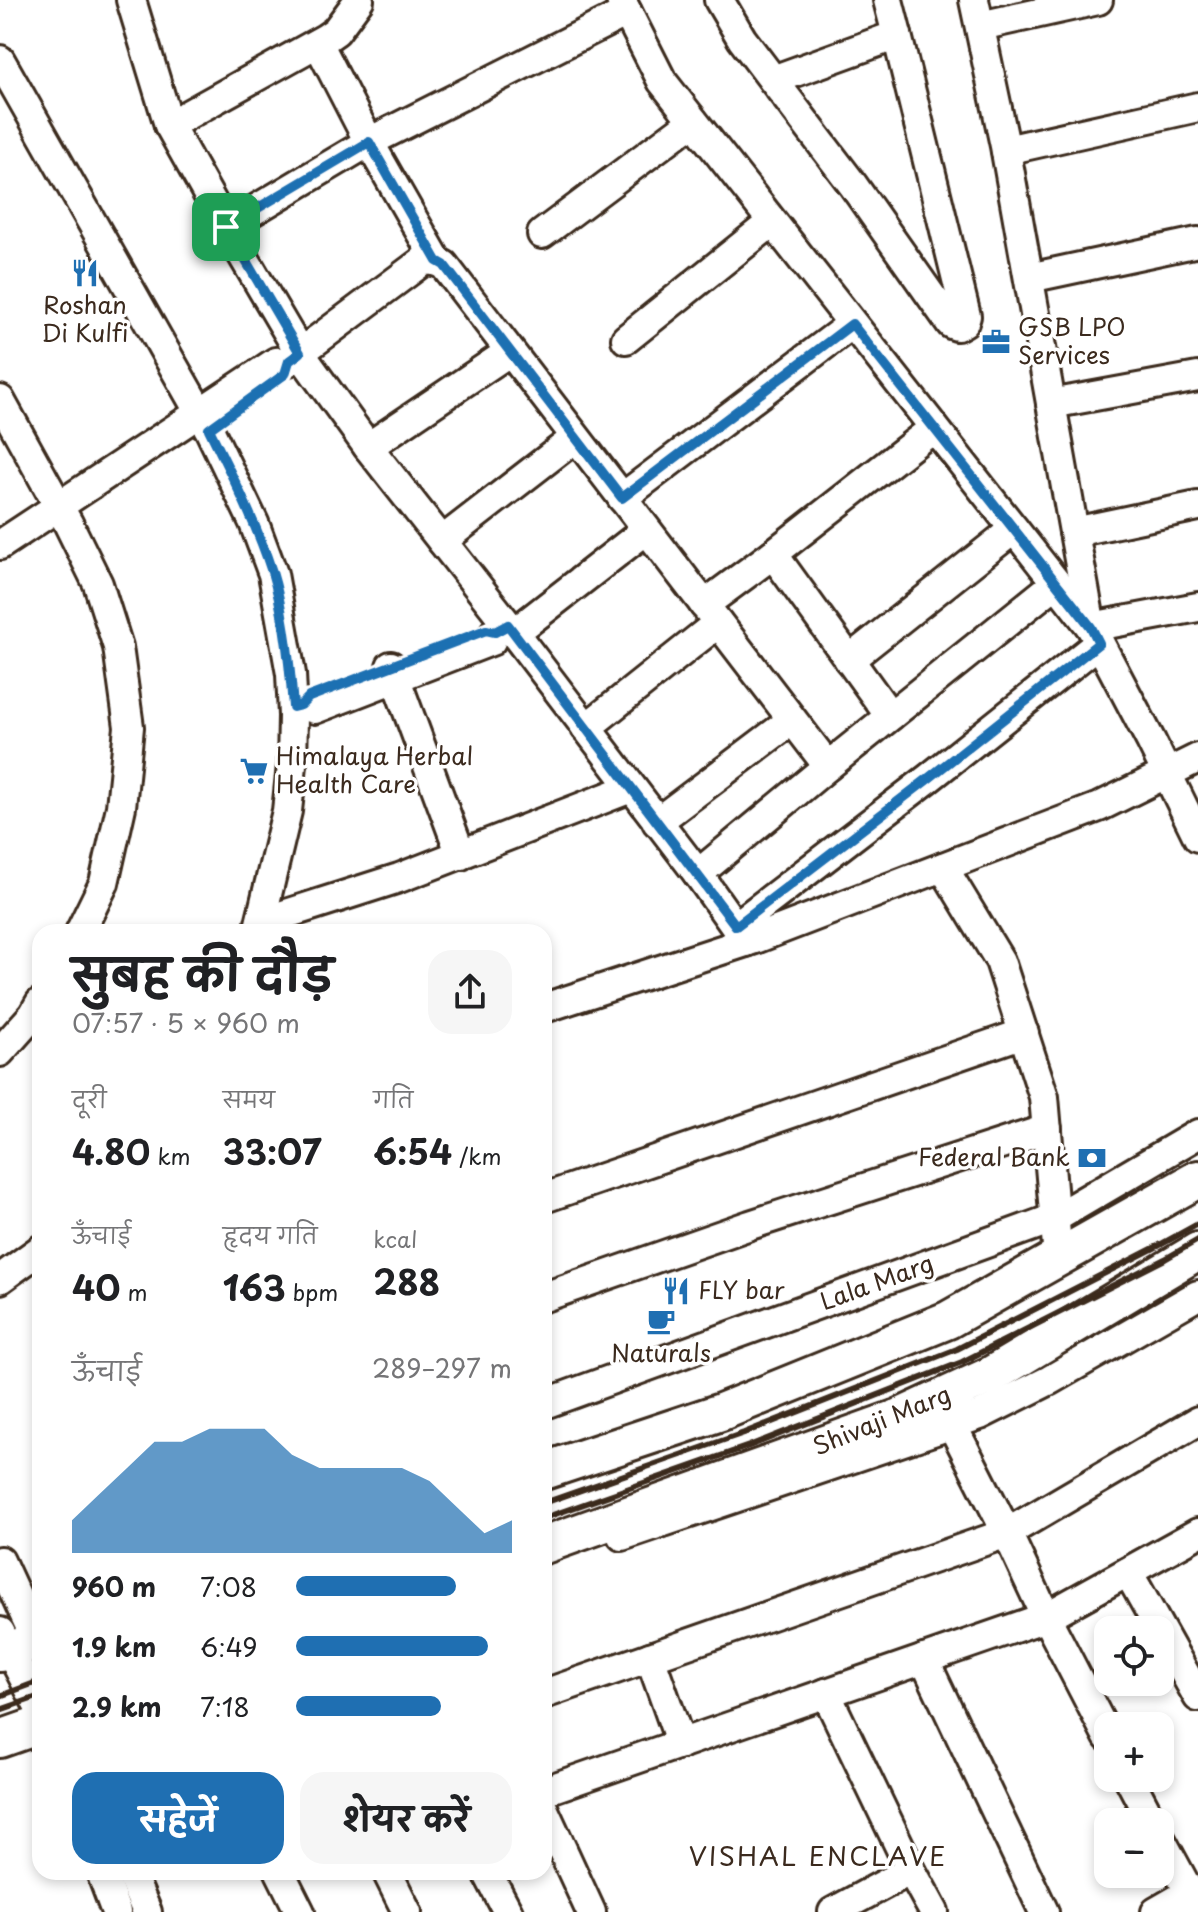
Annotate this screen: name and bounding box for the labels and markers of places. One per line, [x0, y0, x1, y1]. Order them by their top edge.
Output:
pin [192, 193, 260, 261]
restaurant icon: Roshan Di Kulfi [70, 258, 100, 288]
place label: Roshan Di Kulfi [42, 286, 128, 350]
place label: GSB LPO Services [1018, 308, 1126, 372]
office icon: GSB LPO Services [981, 327, 1011, 357]
place label: Himalaya Herbal Health Care [276, 737, 473, 801]
supermarket icon: Himalaya Herbal Health Care [239, 756, 269, 786]
place label: Federal Bank [918, 1138, 1070, 1174]
bank icon: Federal Bank [1077, 1143, 1107, 1173]
place label: FLY bar [698, 1271, 785, 1307]
restaurant icon: FLY bar [661, 1276, 691, 1306]
cafe icon: Naturals [646, 1306, 676, 1336]
place label: Naturals [611, 1334, 711, 1370]

